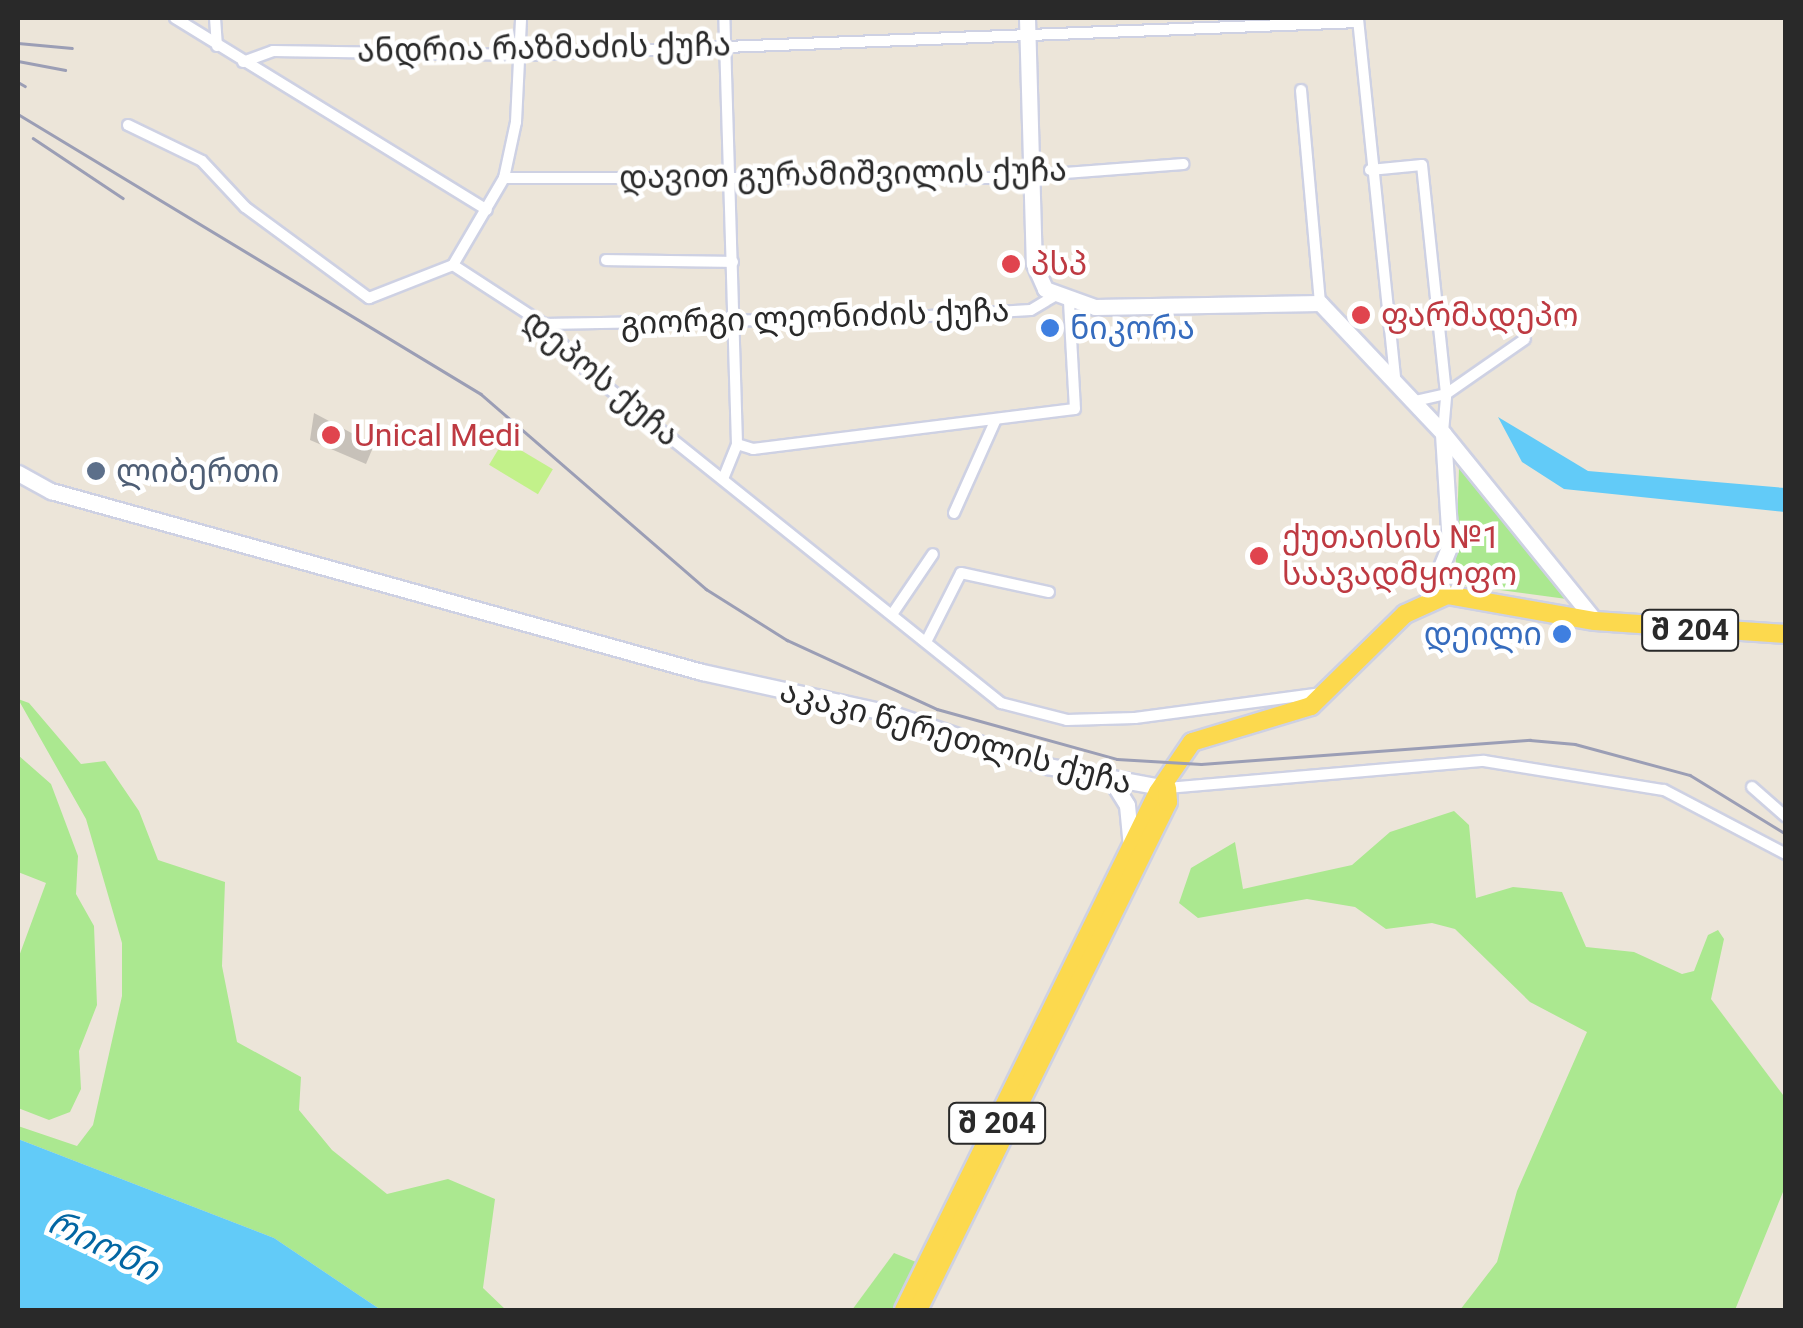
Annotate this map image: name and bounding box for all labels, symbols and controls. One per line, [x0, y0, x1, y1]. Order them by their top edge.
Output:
street label: ანდრია რაზმაძის ქუჩა [357, 26, 731, 70]
street label: დავით გურამიშვილის ქუჩა [619, 151, 1067, 197]
place label: პსპ [1031, 245, 1087, 283]
marker: პსპ [1000, 253, 1022, 275]
street label: გიორგი ლეონიძის ქუჩა [620, 291, 1010, 343]
place label: ფარმადეპო [1381, 296, 1579, 334]
street label: დეპოს ქუჩა [515, 301, 687, 455]
marker: ფარმადეპო [1350, 304, 1372, 326]
place label: ნიკორა [1070, 309, 1195, 347]
marker: ნიკორა [1039, 317, 1061, 339]
place label: Unical Medi [354, 416, 521, 454]
marker: Unical Medi [318, 422, 344, 448]
place label: ლიბერთი [116, 452, 279, 490]
marker: ლიბერთი [85, 460, 107, 482]
place label: ქუთაისის №1 საავადმყოფო [1282, 519, 1517, 594]
marker: ქუთაისის №1 საავადმყოფო [1246, 543, 1272, 569]
road number: შ 204 [1640, 605, 1740, 655]
place label: დეილი [1424, 615, 1542, 653]
marker: დეილი [1551, 623, 1573, 645]
street label: აკაკი წერეთლის ქუჩა [776, 672, 1136, 802]
road number: შ 204 [947, 1098, 1047, 1148]
water label: რიონი [41, 1201, 165, 1291]

